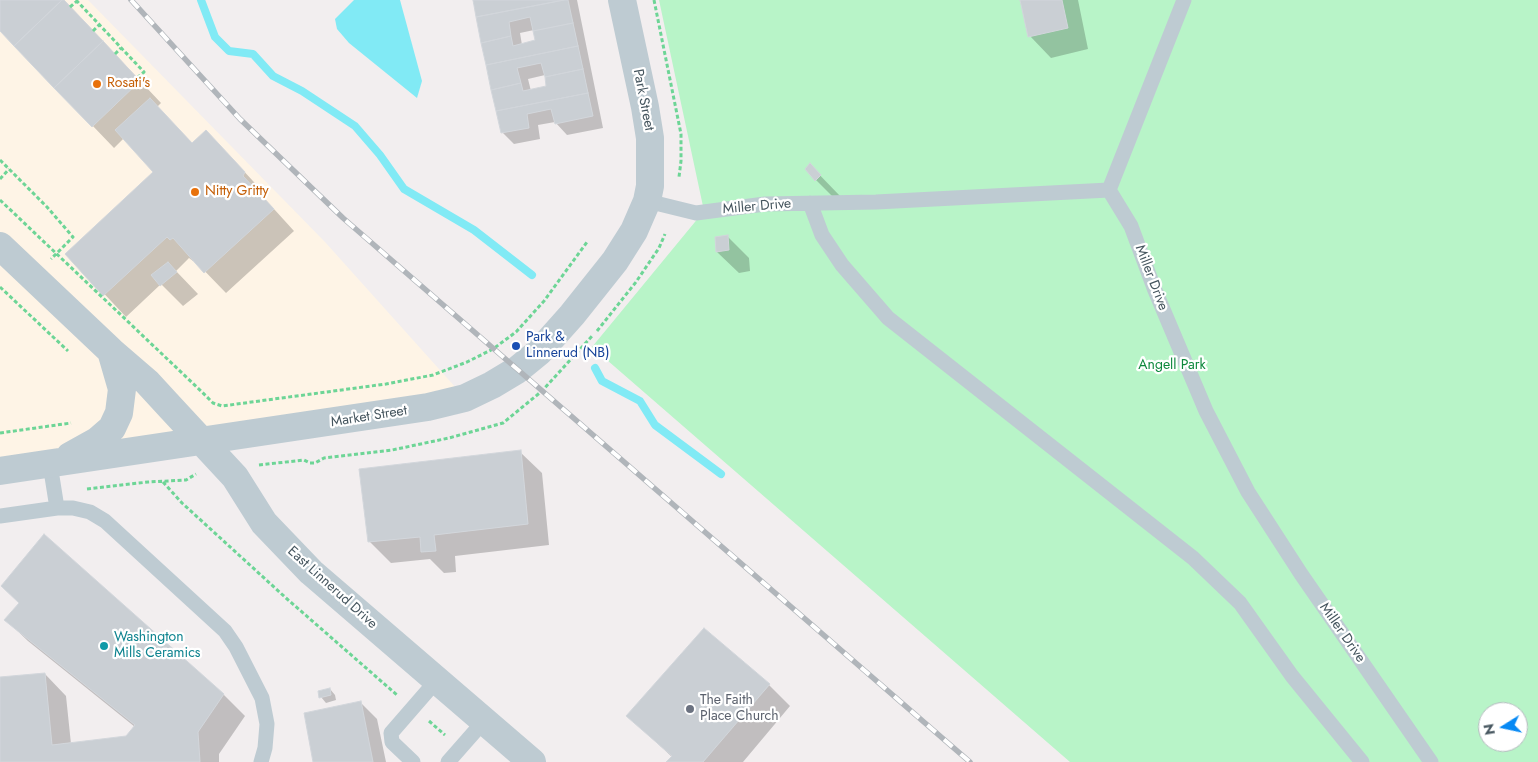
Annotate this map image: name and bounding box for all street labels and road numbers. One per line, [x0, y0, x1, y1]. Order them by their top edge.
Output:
street label: Park Street [629, 68, 657, 132]
street label: Miller Drive [722, 196, 792, 218]
street label: Miller Drive [1131, 243, 1171, 313]
street label: Market Street [330, 403, 408, 431]
street label: East Linnerud Drive [284, 543, 380, 633]
street label: Miller Drive [1315, 600, 1369, 666]

